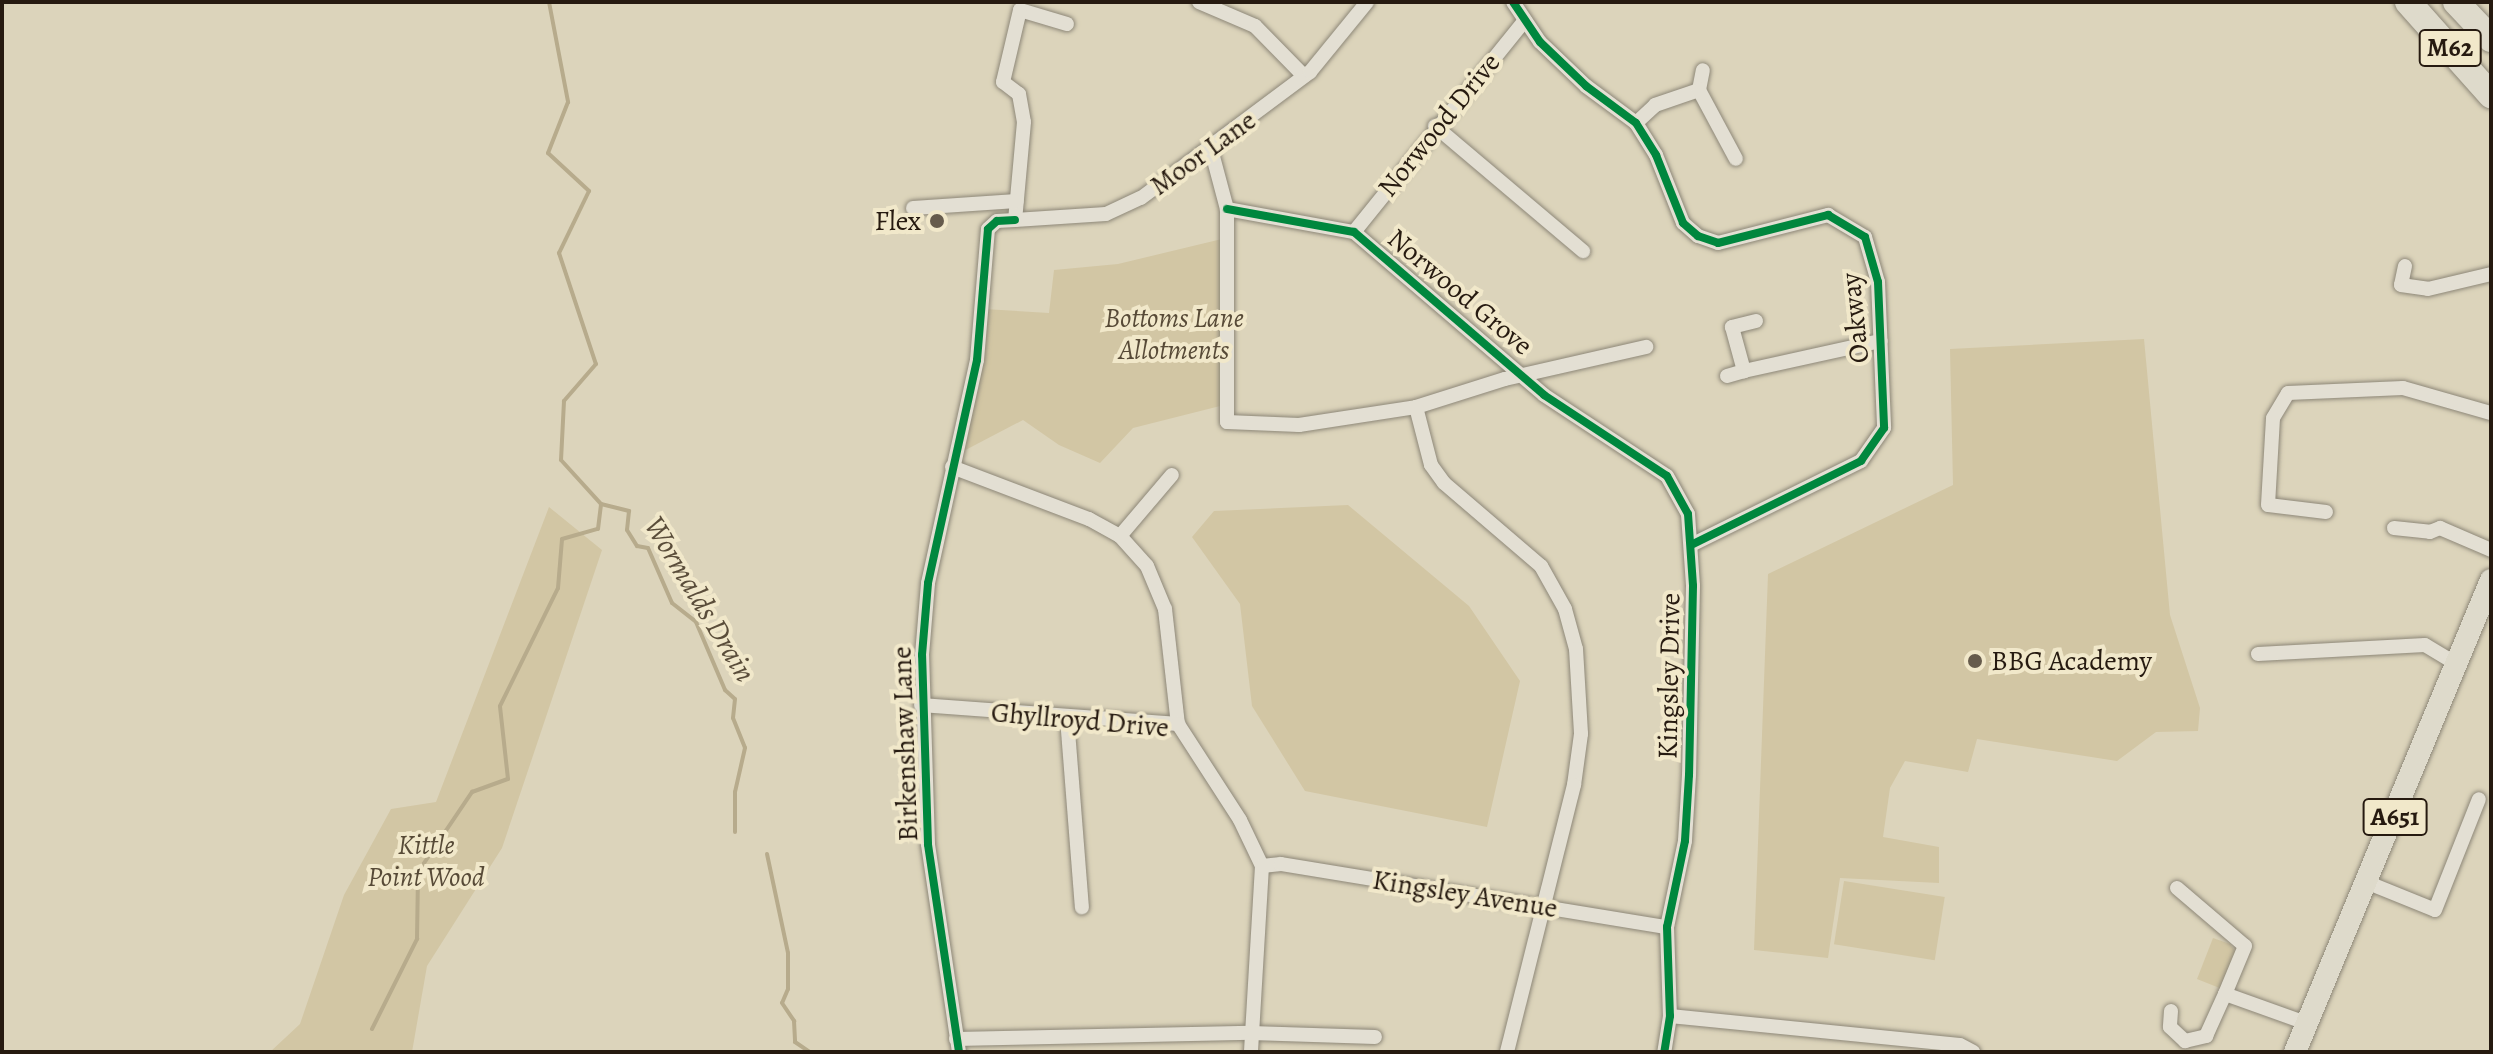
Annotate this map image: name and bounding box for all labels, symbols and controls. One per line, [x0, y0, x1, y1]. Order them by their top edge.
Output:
road number: M62 [2418, 26, 2482, 70]
street label: Norwood Drive [1371, 46, 1507, 204]
street label: Moor Lane [1144, 103, 1262, 203]
place label: Flex [875, 204, 921, 238]
marker: Flex [928, 212, 946, 230]
street label: Norwood Grove [1381, 222, 1539, 362]
street label: Oakway [1834, 271, 1876, 365]
park label: Bottoms Lane Allotments [1104, 301, 1244, 367]
water label: Wormalds Drain [637, 510, 763, 688]
street label: Kingsley Drive [1651, 593, 1687, 759]
place label: BBG Academy [1991, 644, 2152, 678]
street label: Birkenshaw Lane [885, 646, 925, 842]
marker: BBG Academy [1966, 652, 1984, 670]
street label: Ghyllroyd Drive [990, 695, 1170, 745]
road number: A651 [2361, 795, 2429, 839]
park label: Kittle Point Wood [367, 828, 485, 894]
street label: Kingsley Avenue [1370, 863, 1560, 925]

